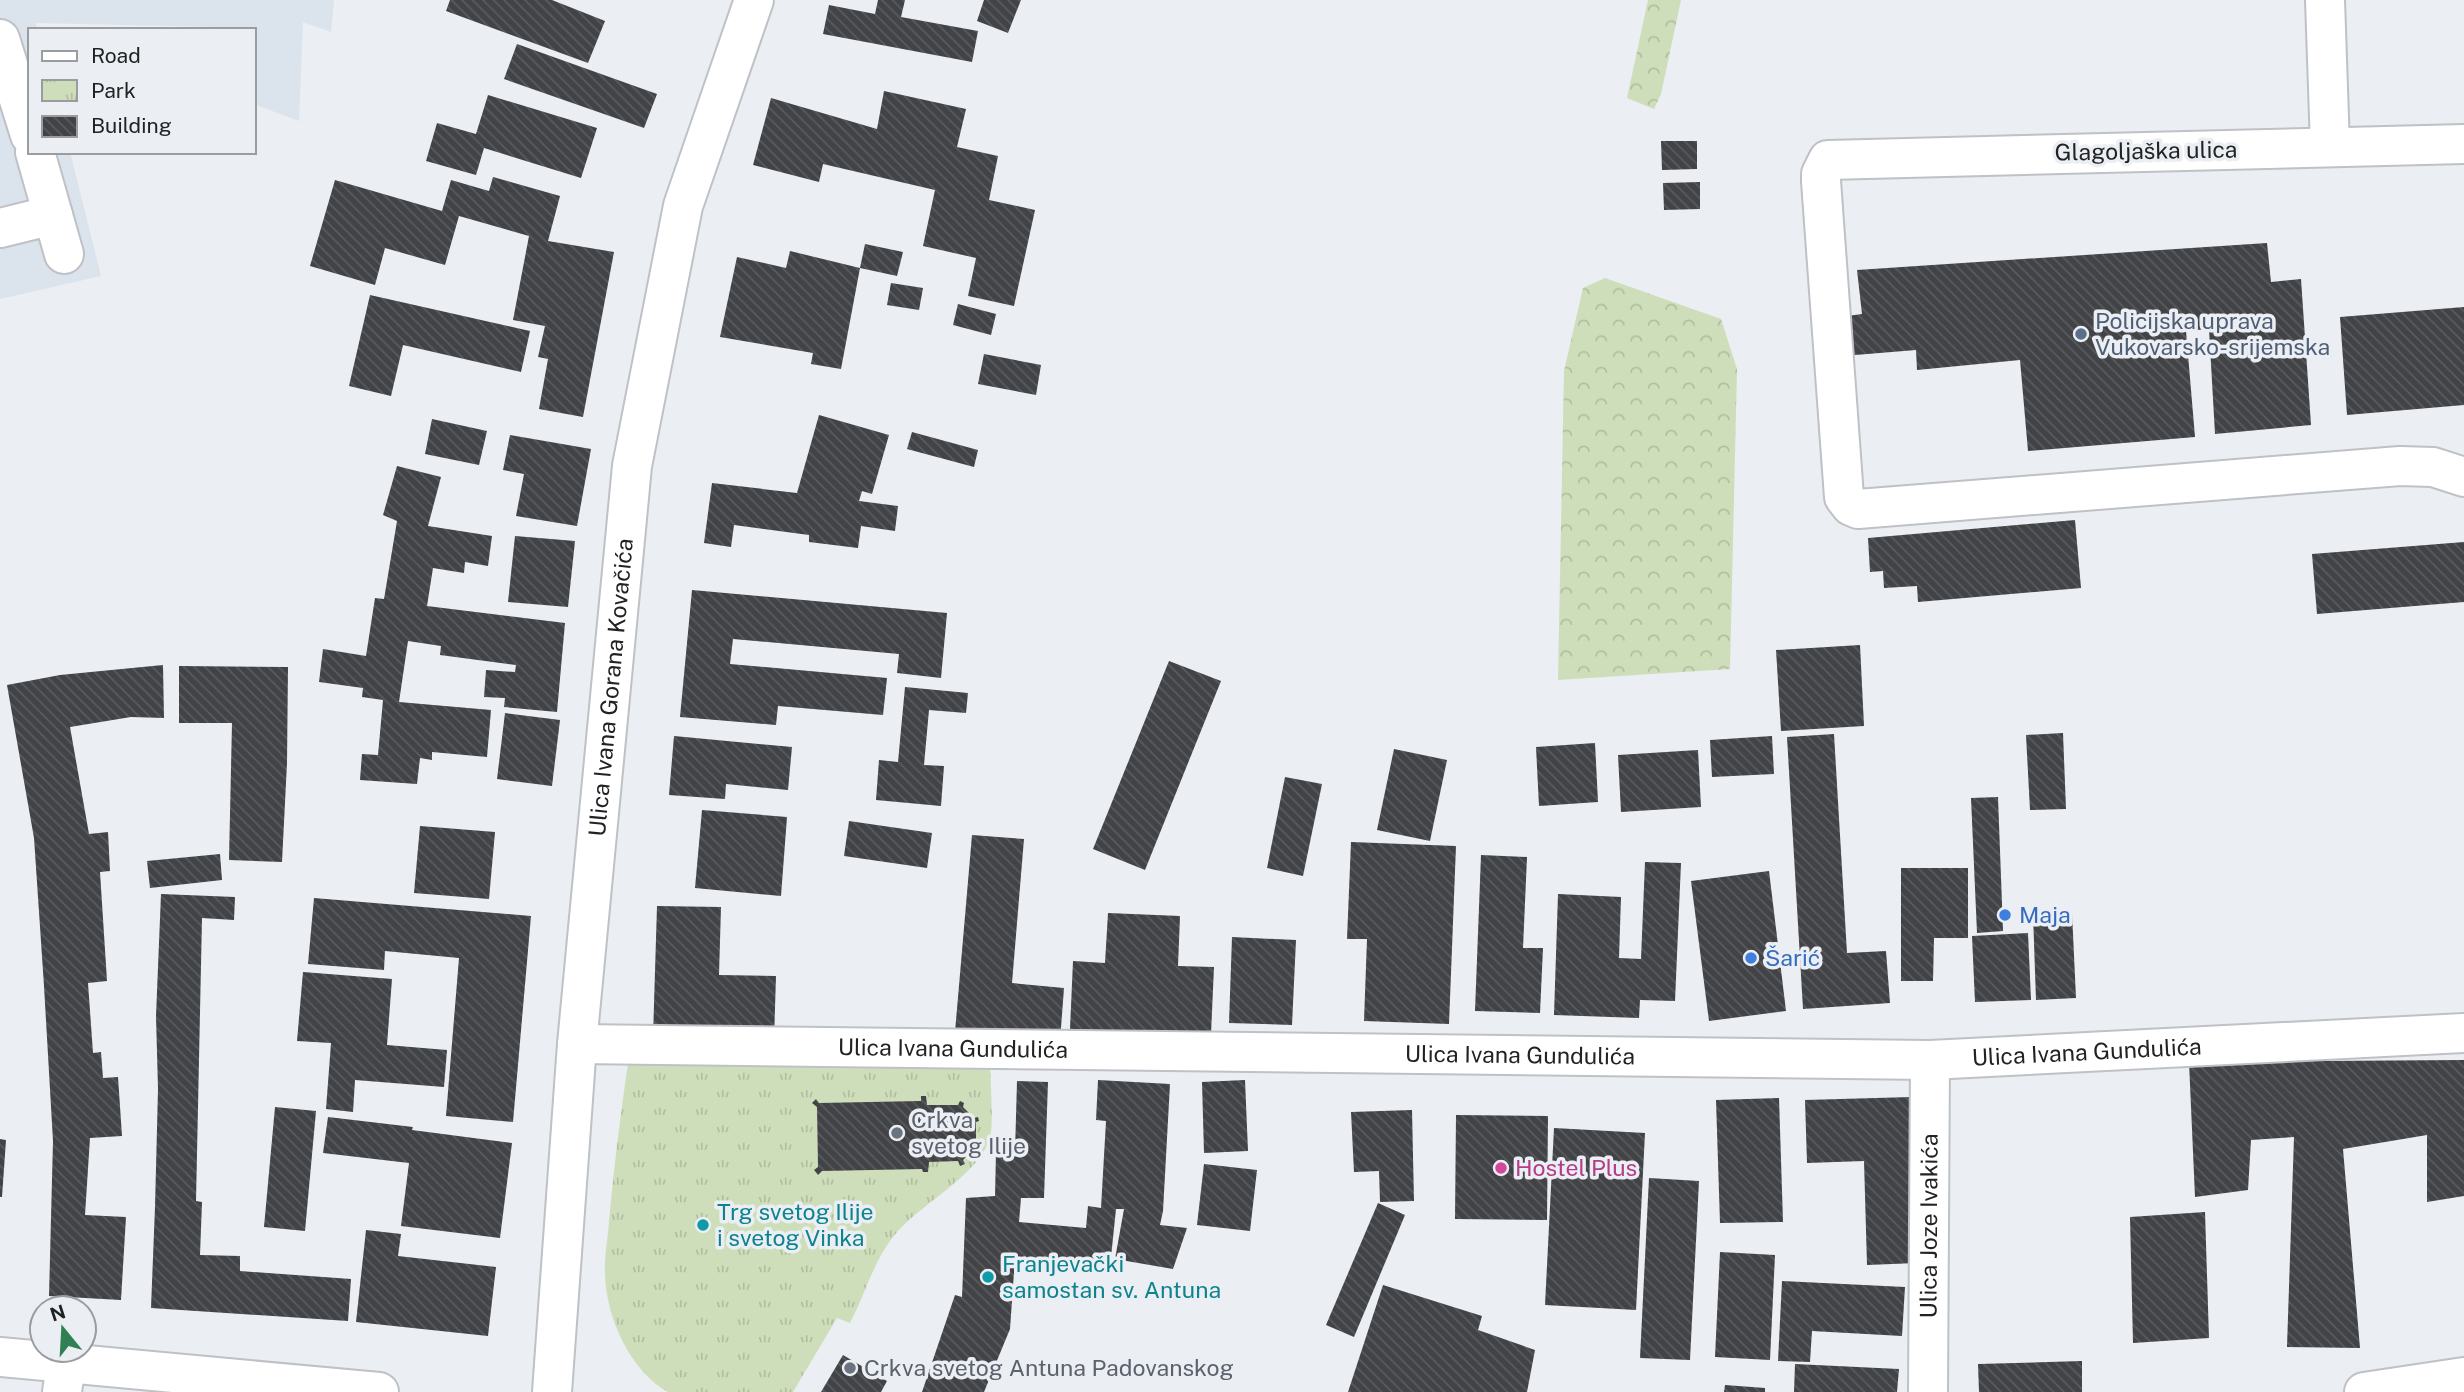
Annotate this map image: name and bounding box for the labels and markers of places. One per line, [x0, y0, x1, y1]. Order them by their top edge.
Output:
place label: Policijska uprava Vukovarsko-srijemska [2095, 307, 2330, 360]
marker: Policijska uprava Vukovarsko-srijemska [2073, 326, 2089, 342]
place label: Maja [2019, 901, 2071, 928]
marker: Maja [1997, 907, 2013, 923]
place label: Šarić [1765, 944, 1820, 971]
marker: Šarić [1743, 950, 1759, 966]
place label: Crkva svetog Ilije [911, 1106, 1026, 1159]
marker: Crkva svetog Ilije [889, 1125, 905, 1141]
place label: Hostel Plus [1515, 1154, 1637, 1181]
marker: Hostel Plus [1493, 1160, 1509, 1176]
place label: Trg svetog Ilije i svetog Vinka [717, 1198, 873, 1251]
marker: Trg svetog Ilije i svetog Vinka [695, 1217, 711, 1233]
place label: Franjevački samostan sv. Antuna [1002, 1250, 1221, 1303]
marker: Franjevački samostan sv. Antuna [980, 1269, 996, 1285]
place label: Crkva svetog Antuna Padovanskog [864, 1354, 1234, 1381]
marker: Crkva svetog Antuna Padovanskog [842, 1360, 858, 1376]

